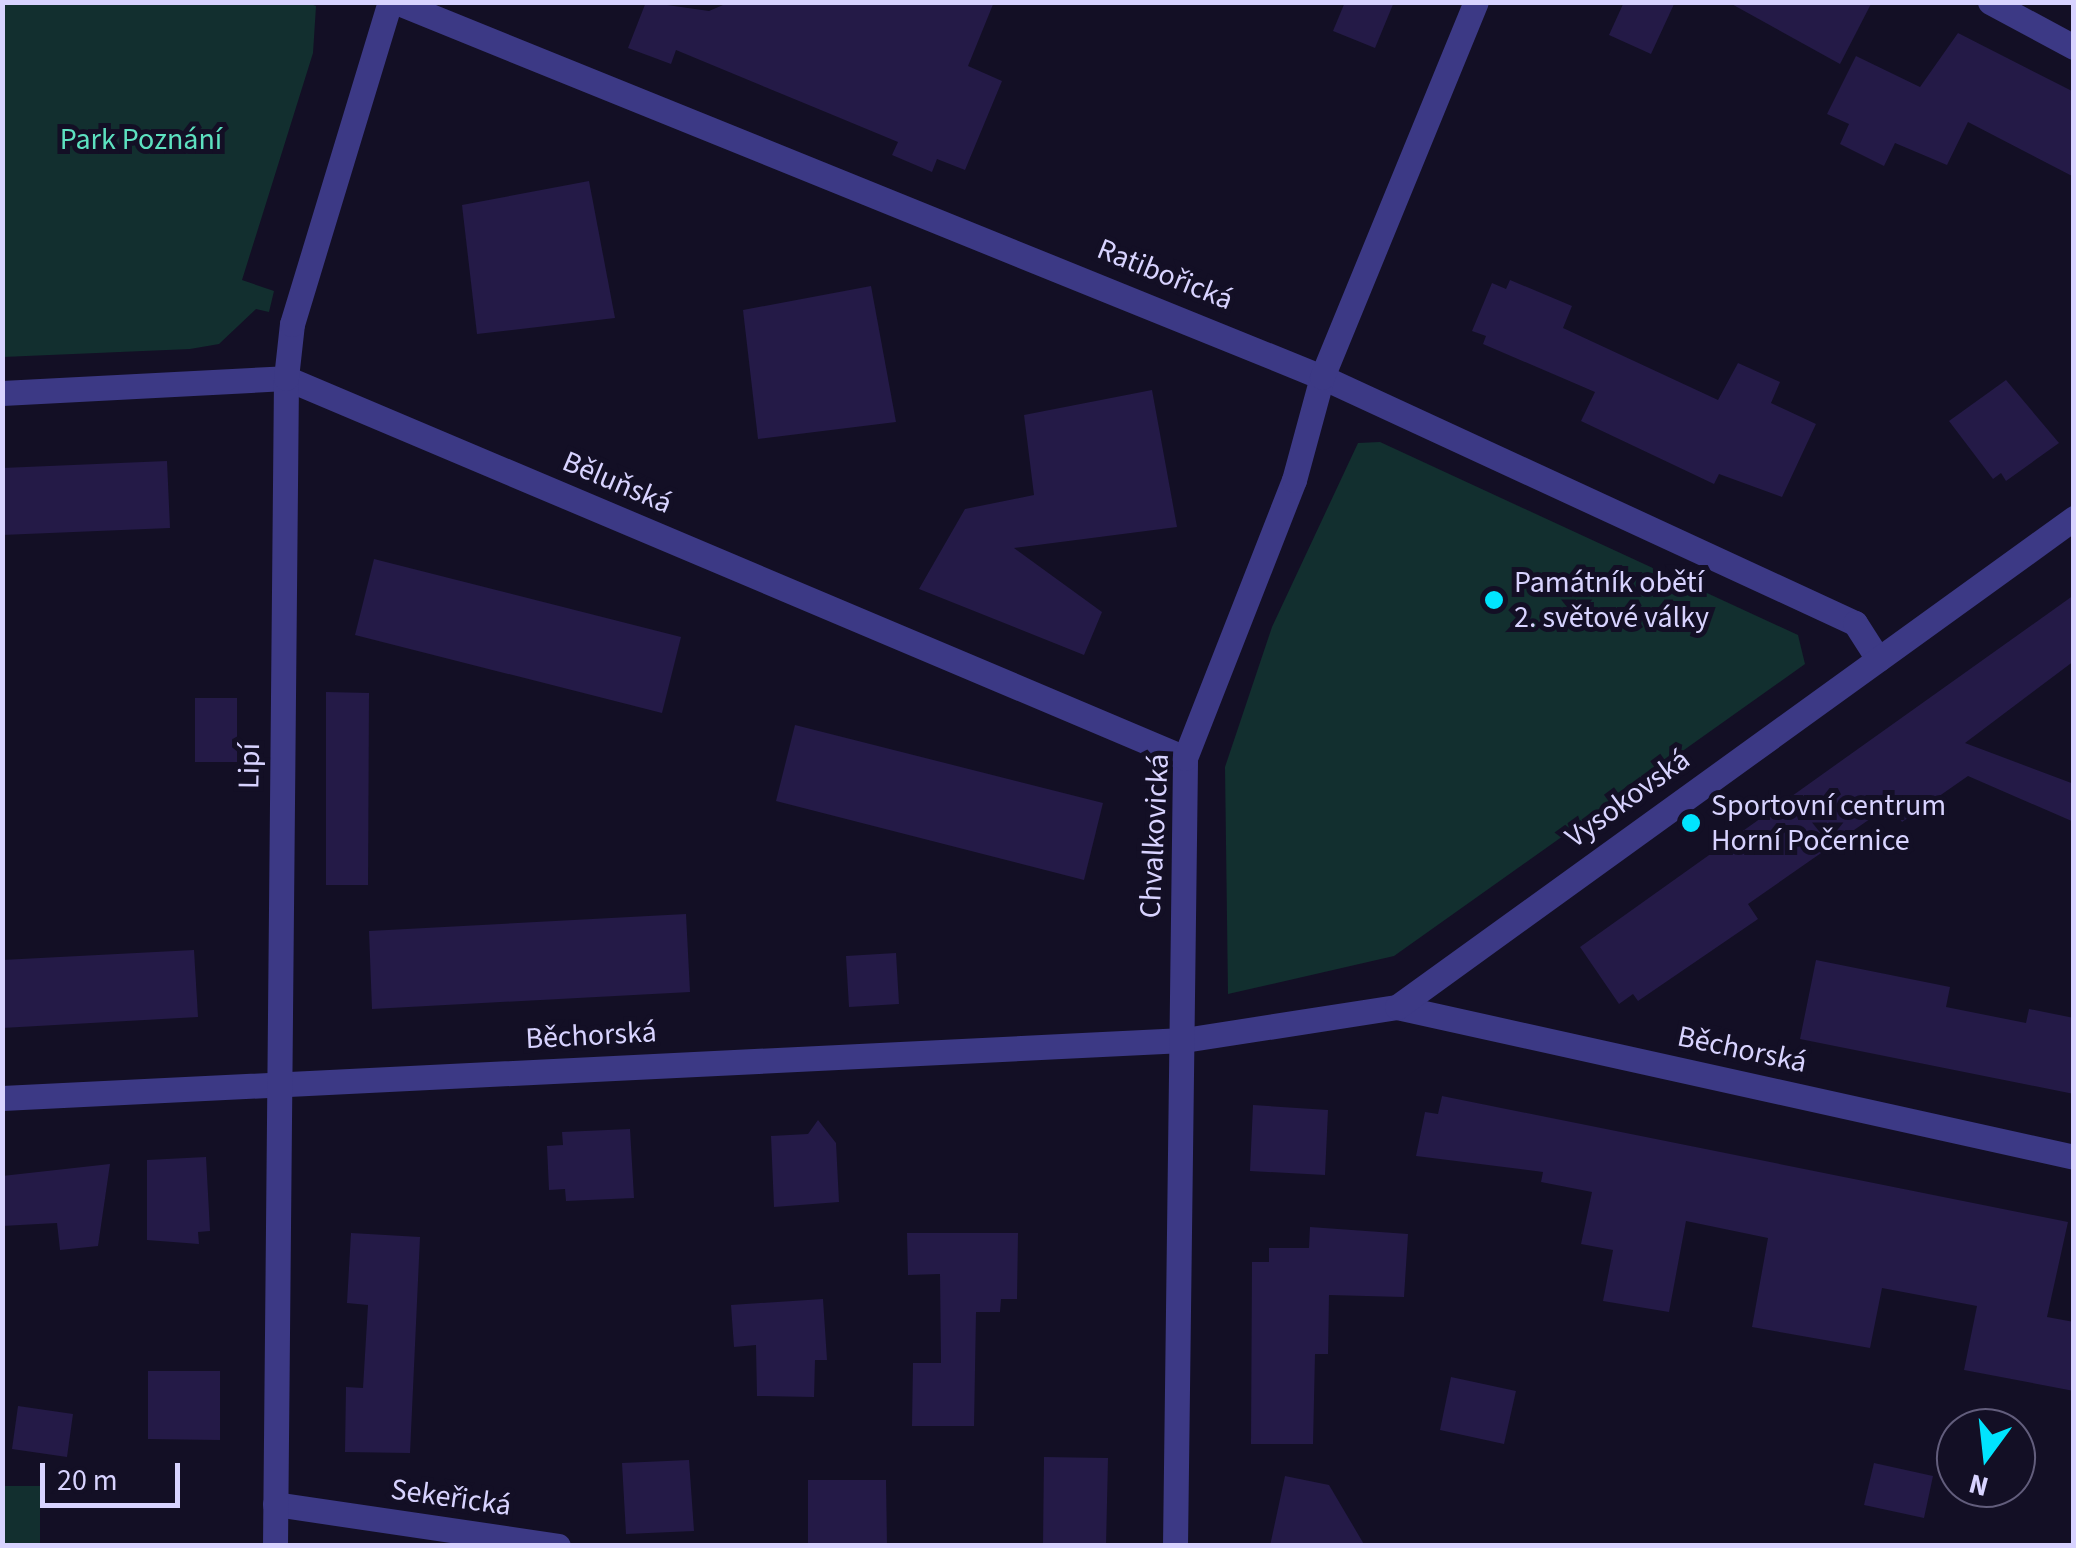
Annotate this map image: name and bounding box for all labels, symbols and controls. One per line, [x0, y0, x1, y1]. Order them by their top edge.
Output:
park label: Park Poznání [60, 122, 222, 158]
street label: Ratibořická [1092, 231, 1238, 319]
street label: Běluňská [557, 444, 677, 522]
place label: Památník obětí 2. světové války [1514, 565, 1709, 636]
marker: Památník obětí 2. světové války [1483, 589, 1505, 611]
street label: Vysokovská [1559, 742, 1697, 856]
street label: Lipí [232, 743, 268, 789]
street label: Chvalkovická [1133, 753, 1177, 919]
place label: Sportovní centrum Horní Počernice [1711, 788, 1946, 858]
marker: Sportovní centrum Horní Počernice [1680, 812, 1702, 834]
street label: Běchorská [524, 1015, 658, 1057]
street label: Běchorská [1674, 1019, 1810, 1081]
north arrow [1936, 1408, 2036, 1508]
scale bar [45, 1443, 185, 1505]
text: 20 m [57, 1459, 118, 1502]
text: N [1965, 1463, 1993, 1507]
street label: Sekeřická [388, 1472, 514, 1524]

